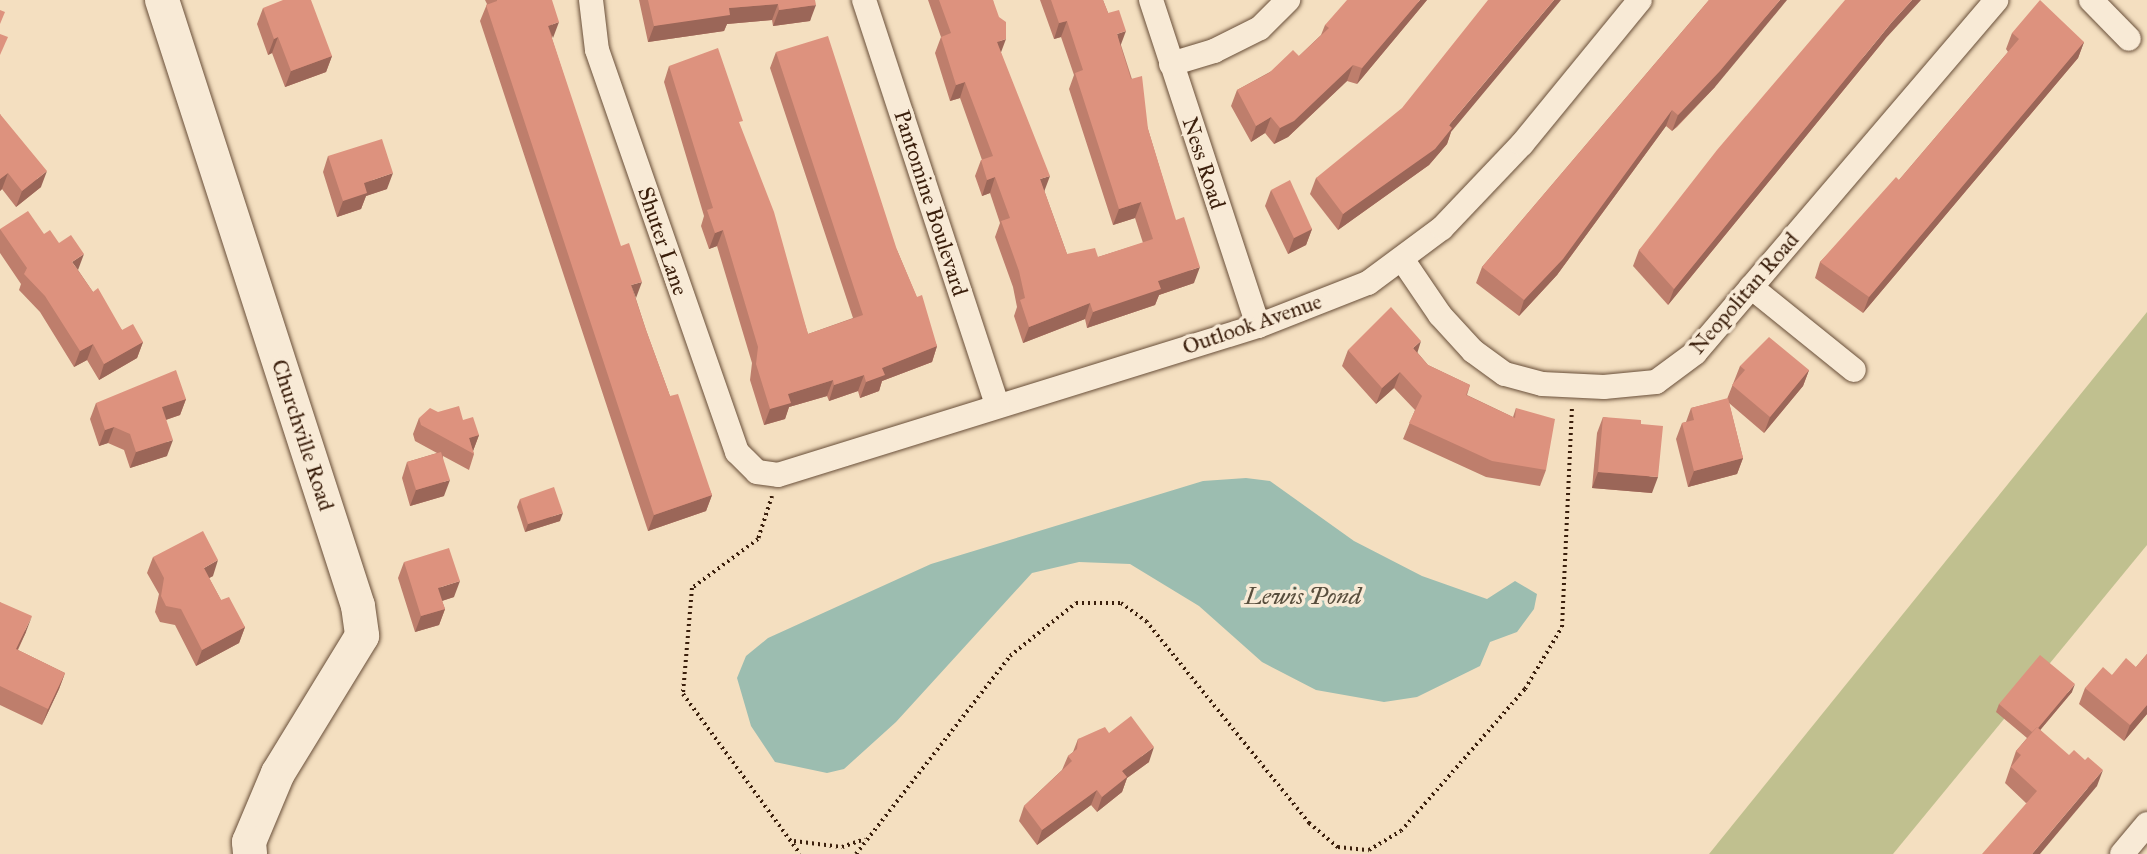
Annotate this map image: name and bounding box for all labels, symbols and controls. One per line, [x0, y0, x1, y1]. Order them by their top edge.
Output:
street label: Pantomine Boulevard [888, 107, 974, 299]
street label: Ness Road [1177, 114, 1231, 212]
street label: Shuter Lane [632, 183, 694, 299]
street label: Neopolitan Road [1684, 226, 1804, 360]
street label: Outlook Avenue [1179, 288, 1325, 360]
street label: Churchville Road [266, 356, 340, 514]
water label: Lewis Pond [1245, 583, 1361, 611]

